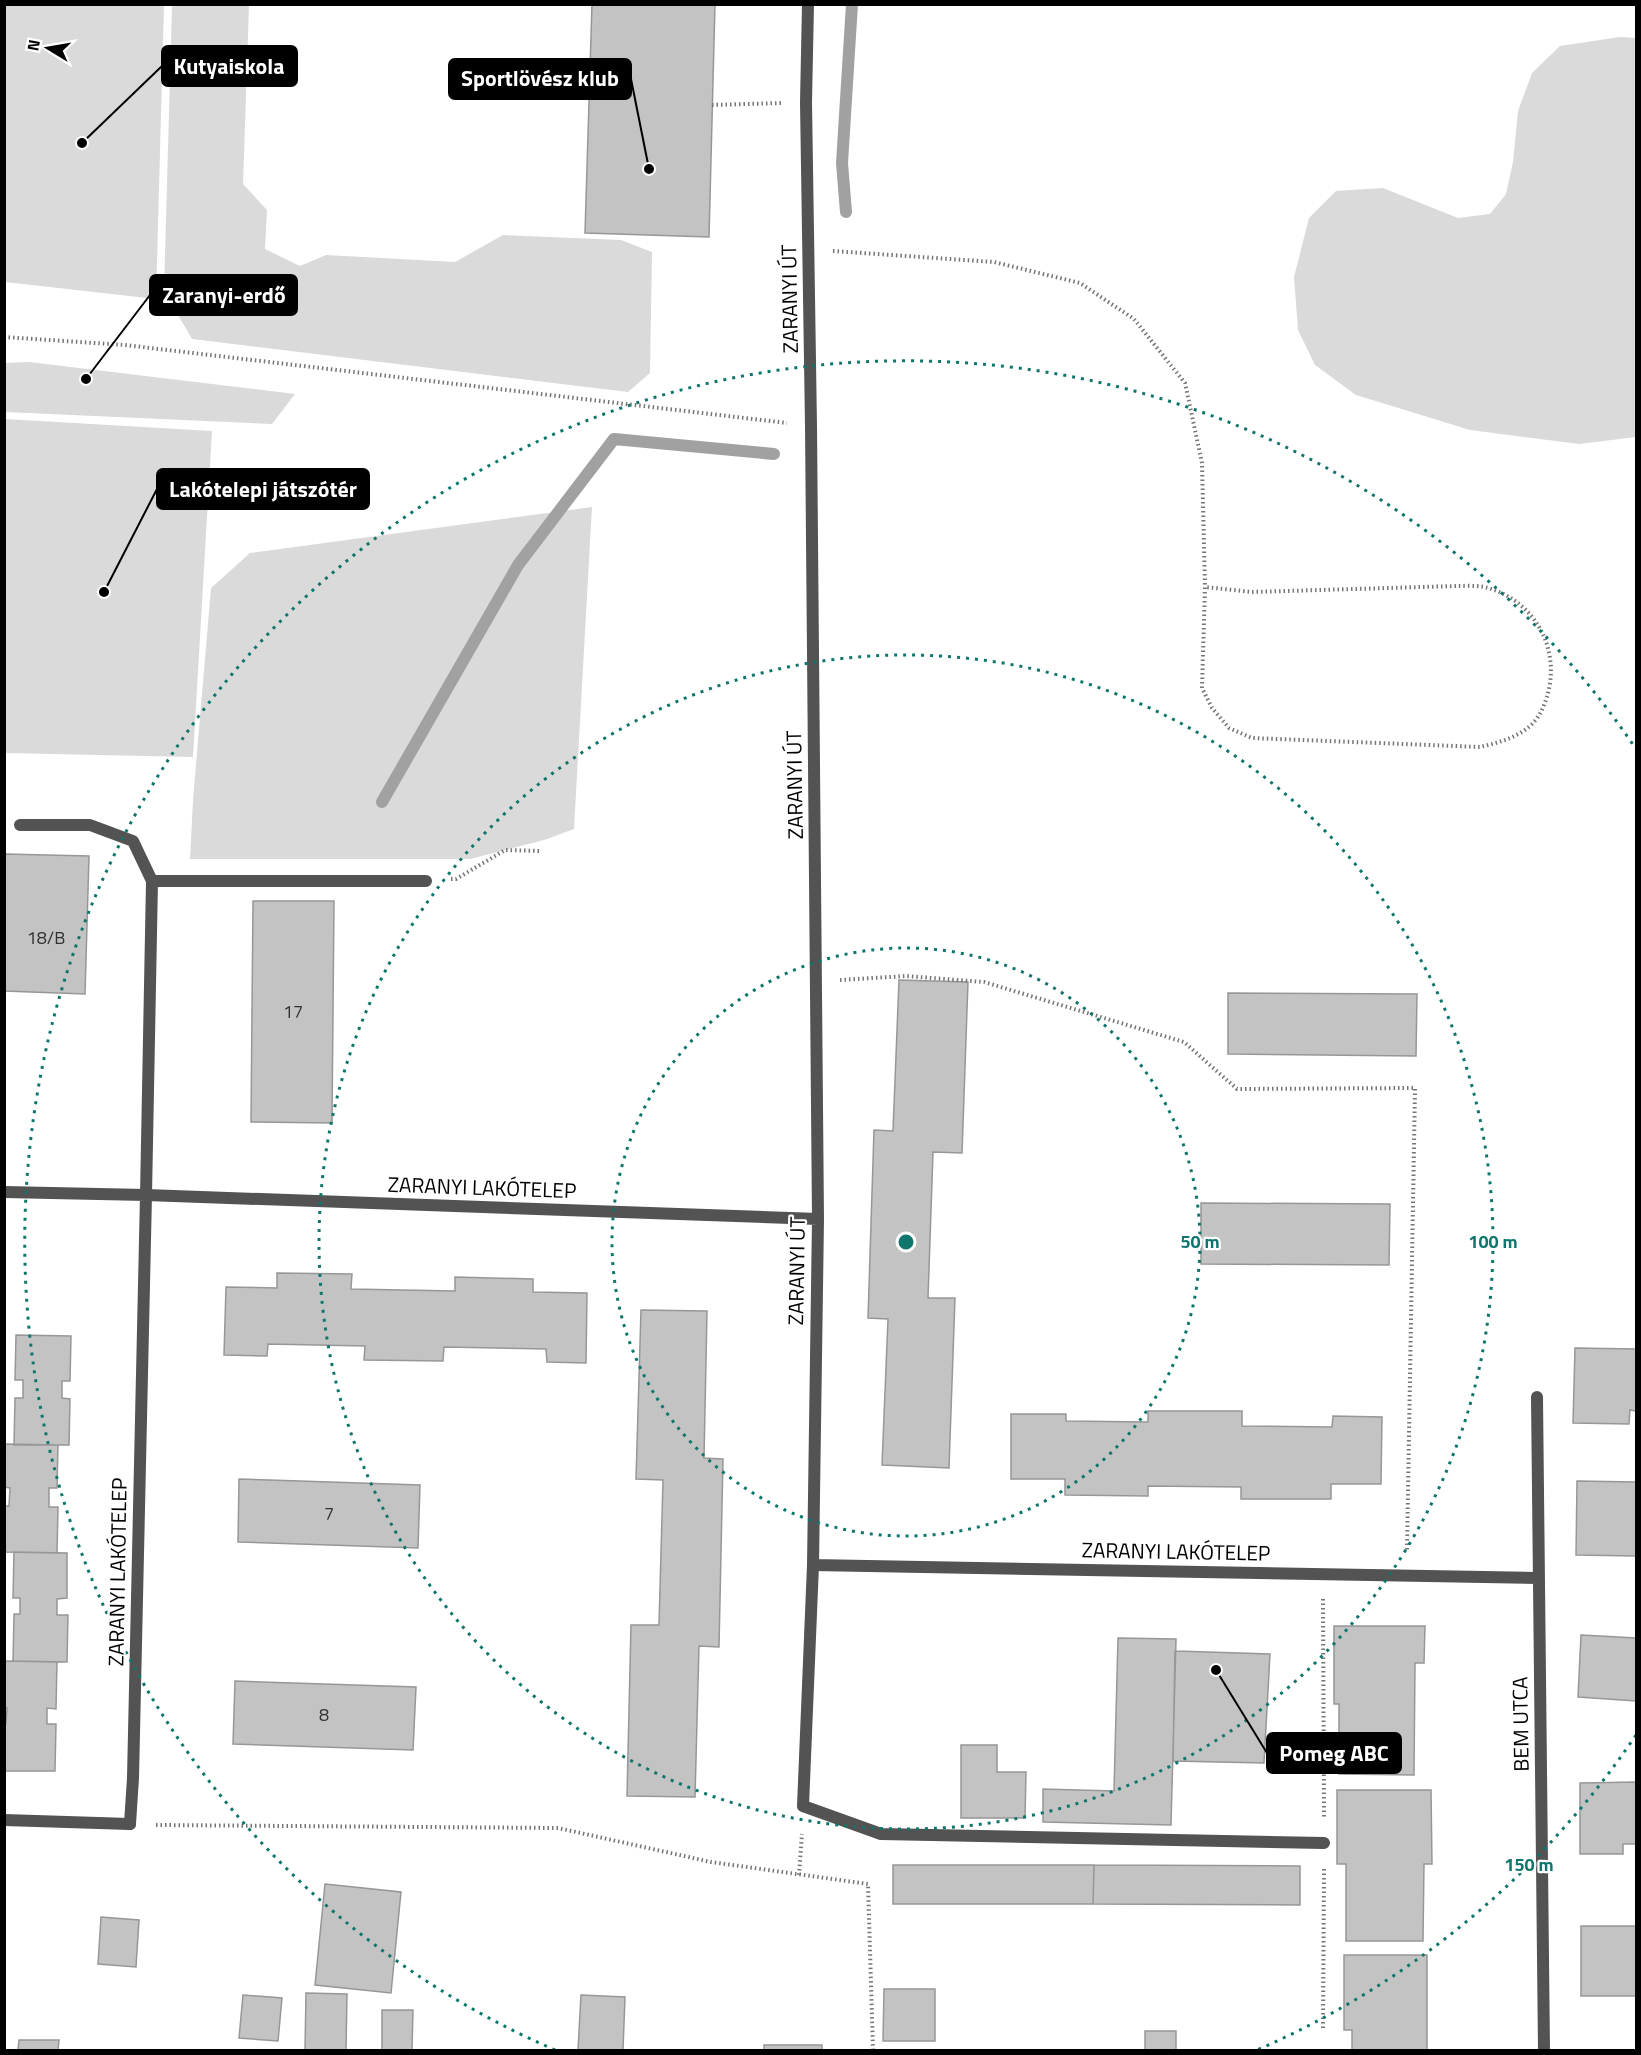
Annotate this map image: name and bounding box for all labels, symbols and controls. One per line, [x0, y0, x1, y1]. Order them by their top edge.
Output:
north arrow [18, 18, 78, 78]
text: N [20, 37, 46, 53]
callout: Kutyaiskola [162, 46, 297, 86]
text: Kutyaiskola [174, 49, 285, 83]
callout: Sportlövész klub [449, 59, 631, 99]
text: Sportlövész klub [461, 61, 619, 95]
street label: ZARANYI ÚT [772, 244, 806, 354]
callout: Zaranyi-erdő [150, 275, 297, 315]
text: Zaranyi-erdő [162, 278, 286, 312]
callout: Lakótelepi játszótér [157, 469, 369, 509]
text: Lakótelepi játszótér [169, 472, 357, 506]
street label: ZARANYI ÚT [777, 730, 811, 840]
house number: 18/B [27, 924, 65, 951]
house number: 17 [283, 998, 303, 1025]
street label: ZARANYI LAKÓTELEP [387, 1168, 577, 1206]
street label: ZARANYI ÚT [779, 1216, 813, 1326]
text: 50 m [1180, 1228, 1220, 1255]
text: 100 m [1468, 1228, 1518, 1255]
centre of rings [896, 1232, 916, 1252]
street label: ZARANYI LAKÓTELEP [99, 1477, 135, 1667]
house number: 7 [324, 1500, 334, 1527]
street label: ZARANYI LAKÓTELEP [1081, 1533, 1271, 1569]
street label: BEM UTCA [1503, 1676, 1537, 1772]
house number: 8 [319, 1701, 329, 1728]
callout: Pomeg ABC [1267, 1733, 1401, 1773]
text: Pomeg ABC [1279, 1736, 1389, 1770]
text: 150 m [1504, 1851, 1554, 1878]

